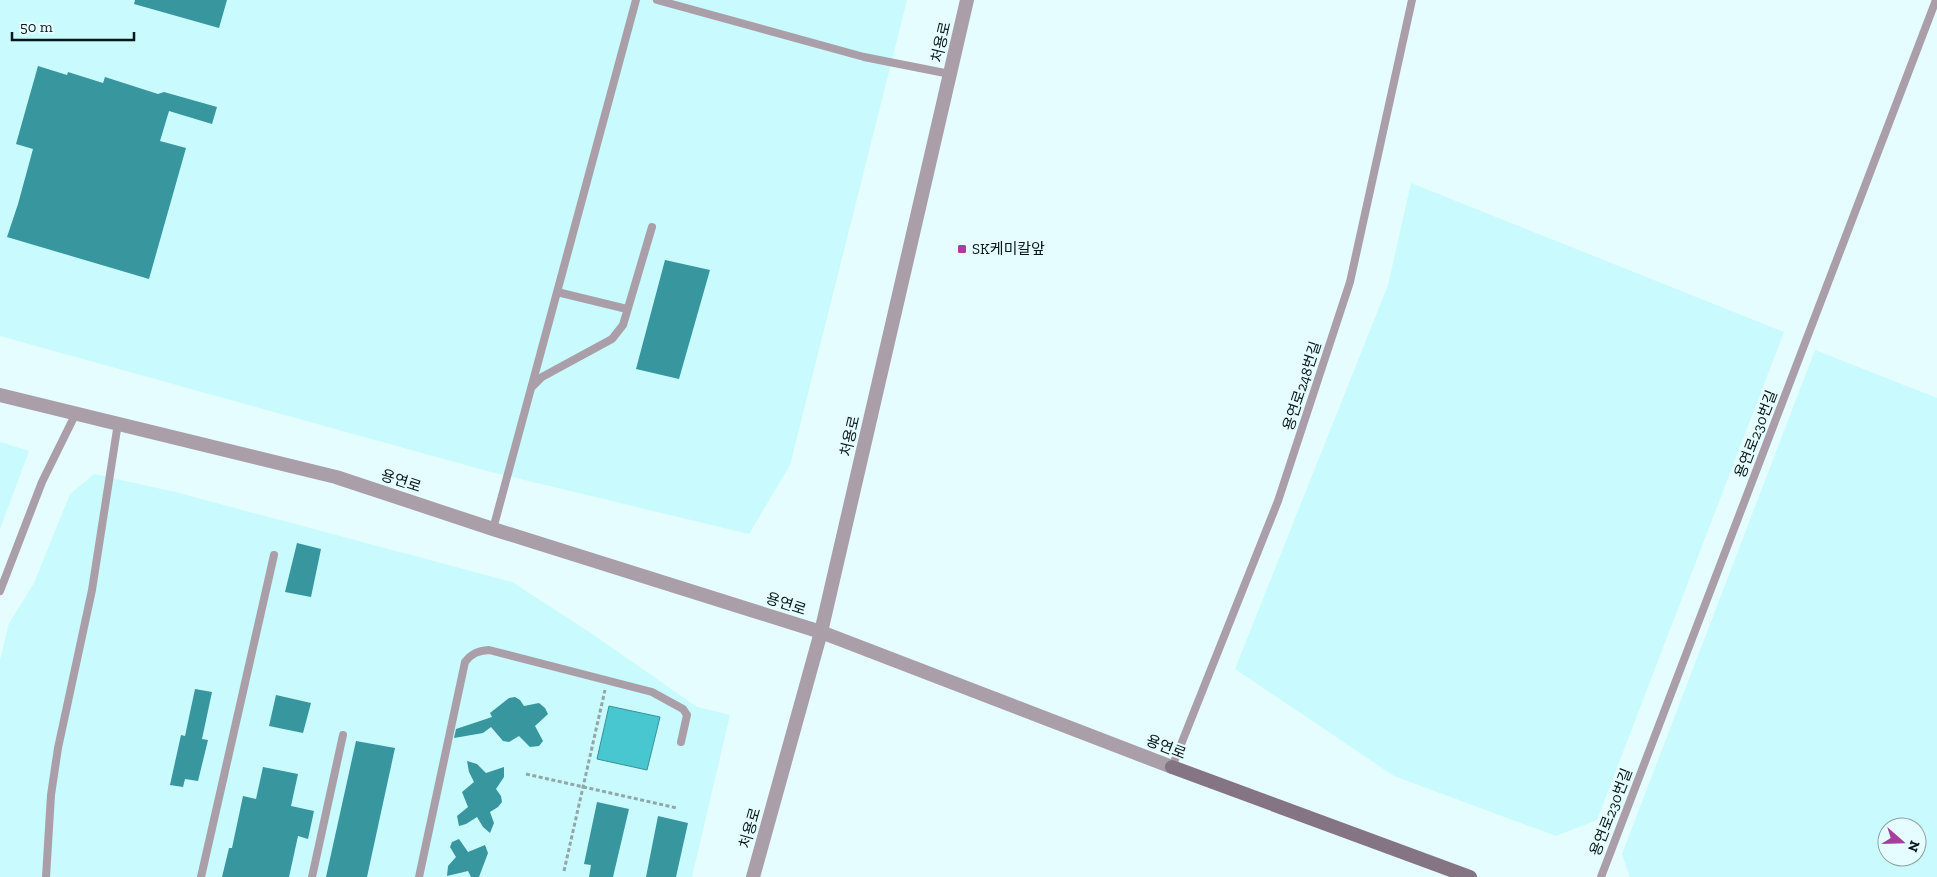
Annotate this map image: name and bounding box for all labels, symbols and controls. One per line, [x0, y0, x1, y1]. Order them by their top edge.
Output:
scale bar [12, 10, 135, 42]
text: 50 m [20, 18, 53, 36]
street label: 처용로 [928, 20, 954, 64]
place label: SK케미칼앞 [972, 240, 1045, 258]
marker: SK케미칼앞 [956, 243, 968, 255]
street label: 용연로248번길 [1279, 339, 1325, 433]
street label: 용연로230번길 [1731, 388, 1781, 480]
street label: 처용로 [837, 414, 863, 458]
street label: 용연로 [379, 466, 423, 496]
street label: 용연로 [764, 589, 808, 619]
street label: 용연로 [1143, 731, 1189, 763]
street label: 용연로230번길 [1586, 766, 1636, 858]
street label: 처용로 [736, 806, 764, 850]
north arrow [1877, 817, 1927, 867]
text: N [1904, 838, 1924, 855]

